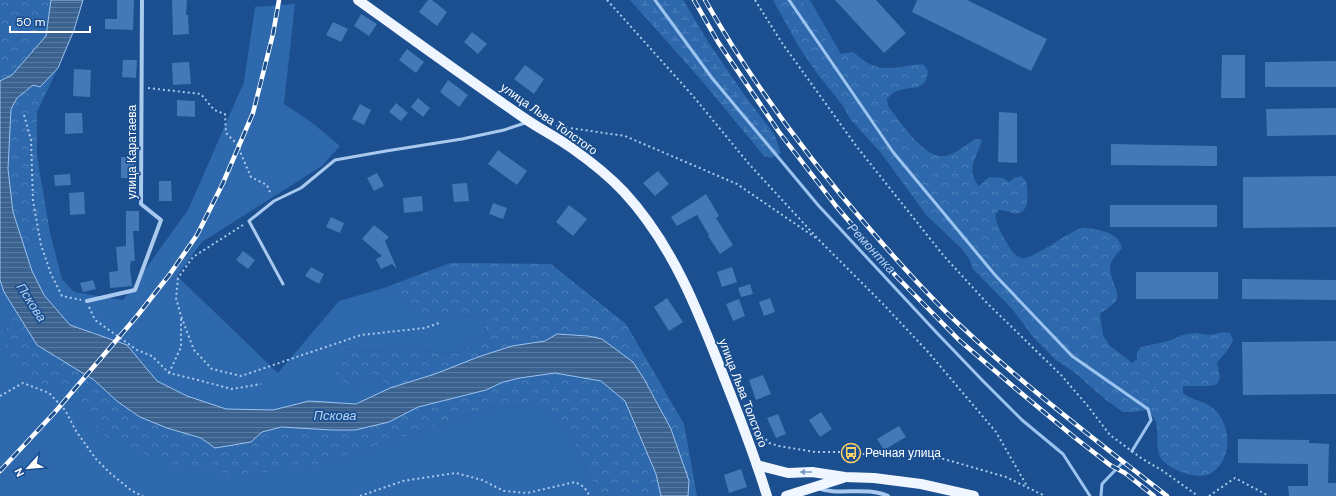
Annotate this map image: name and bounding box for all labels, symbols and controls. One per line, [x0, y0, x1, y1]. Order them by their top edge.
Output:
scale bar [10, 8, 90, 34]
text: 50 m [16, 14, 45, 30]
street label: улица Льва Толстого [497, 79, 601, 159]
street label: улица Каратаева [124, 104, 140, 199]
water label: Ремонтка [844, 219, 899, 277]
water label: Пскова [13, 280, 50, 325]
street label: улица Льва Толстого [715, 336, 771, 450]
water label: Пскова [313, 407, 357, 424]
bus stop icon: Речная улица [840, 442, 862, 464]
place label: Речная улица [865, 445, 941, 461]
north arrow [8, 448, 48, 488]
text: N [11, 466, 27, 479]
one-way arrow [799, 469, 812, 475]

